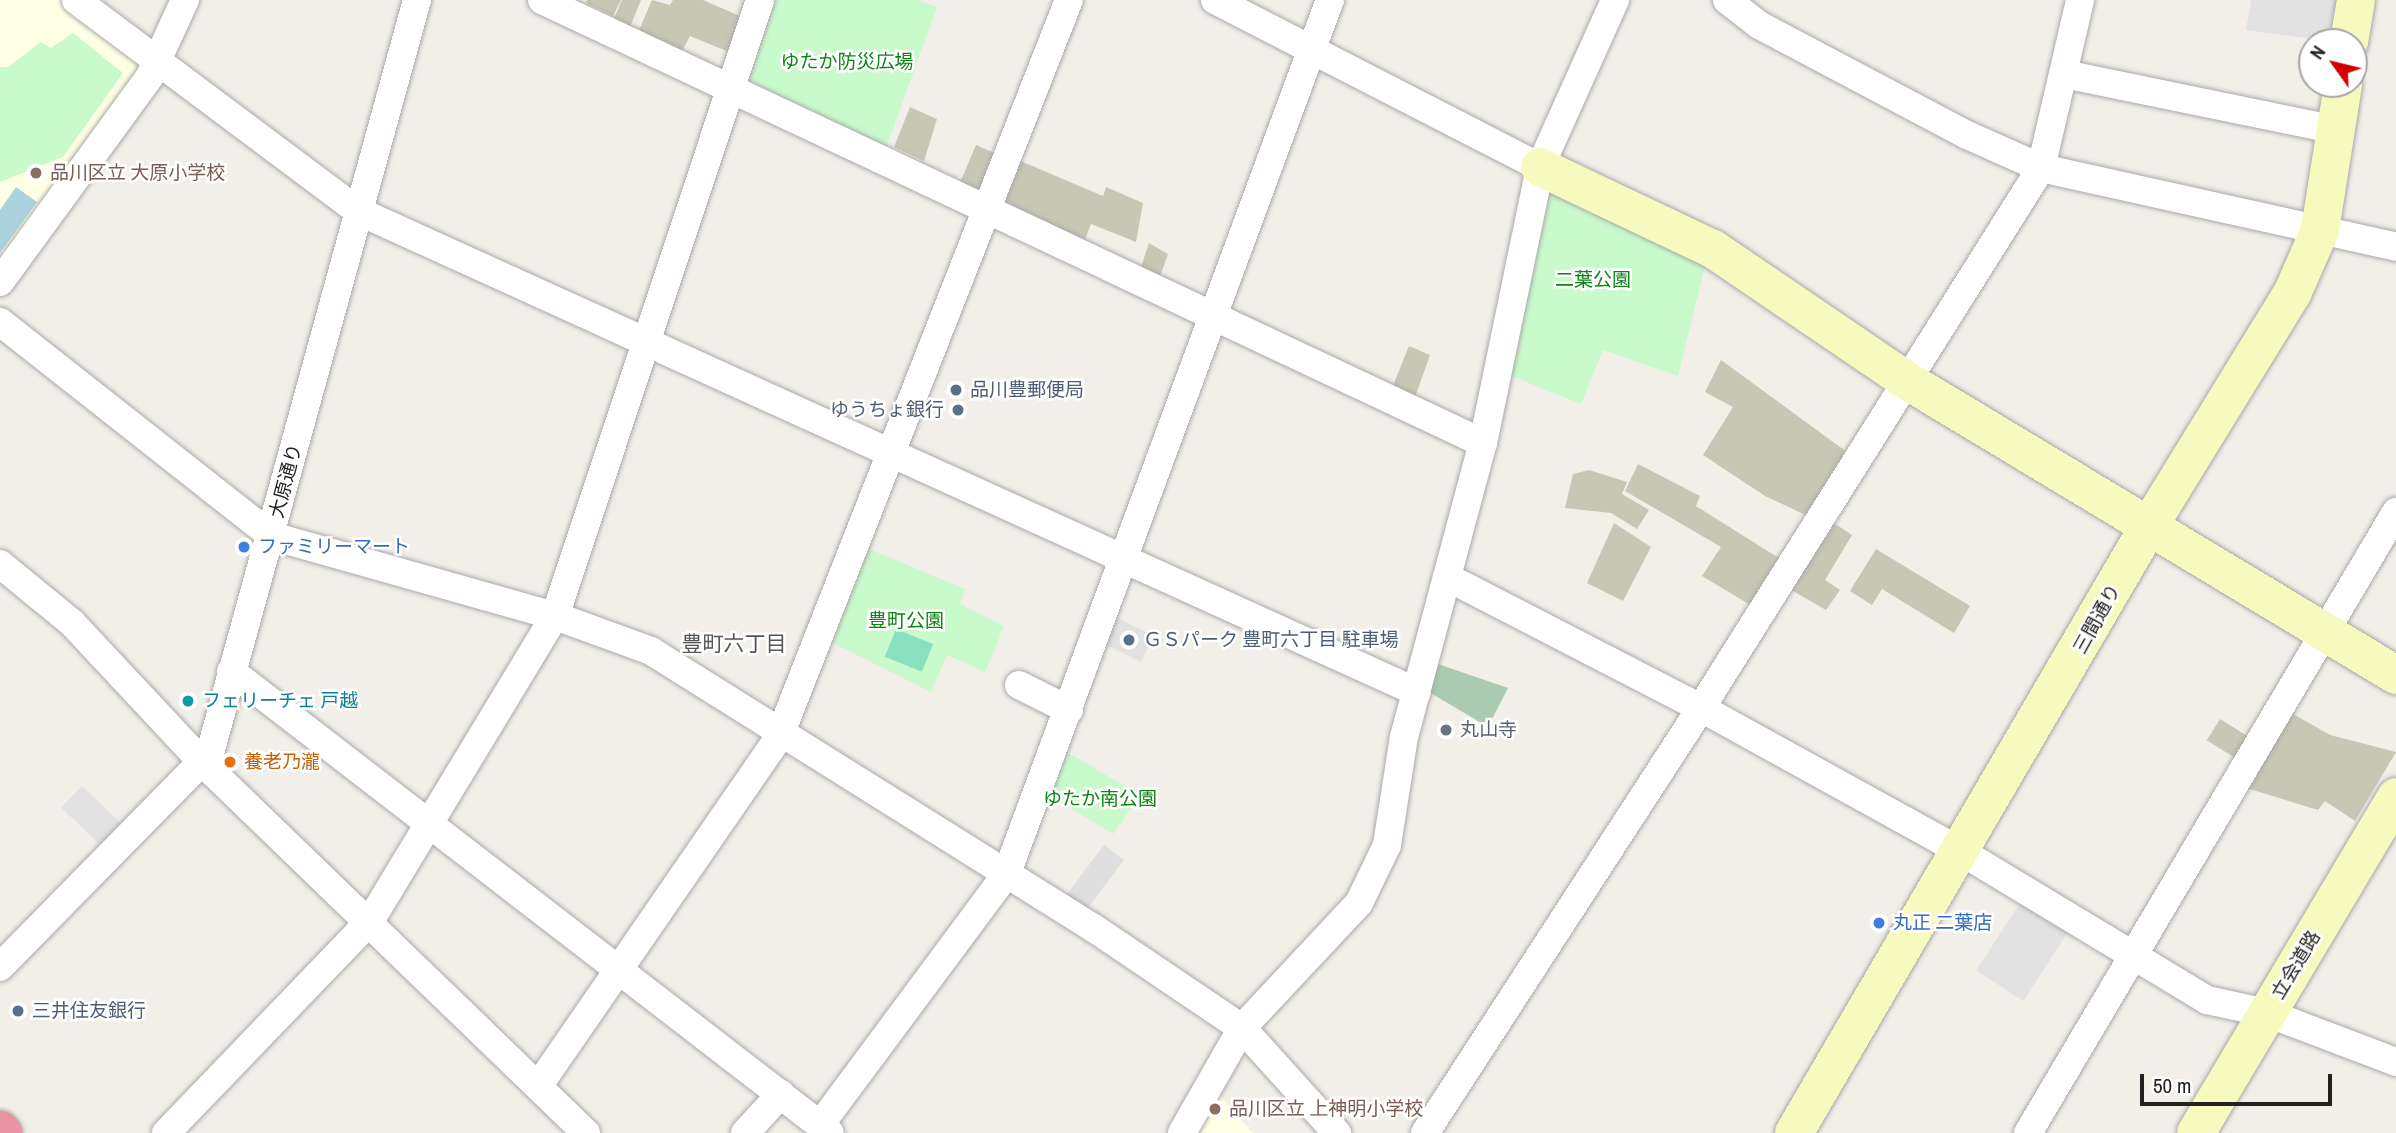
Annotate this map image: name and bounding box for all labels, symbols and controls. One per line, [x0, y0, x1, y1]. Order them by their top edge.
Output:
north arrow [2298, 28, 2368, 98]
text: N [2303, 40, 2331, 64]
park label: ゆたか防災広場 [781, 51, 913, 73]
place label: 品川区立 大原小学校 [50, 162, 225, 184]
marker: 品川区立 大原小学校 [28, 165, 44, 181]
park label: 二葉公園 [1555, 269, 1631, 291]
place label: 品川豊郵便局 [970, 379, 1084, 401]
marker: 品川豊郵便局 [948, 382, 964, 398]
place label: ゆうちょ銀行 [830, 399, 944, 421]
marker: ゆうちょ銀行 [950, 402, 966, 418]
street label: 大原通り [265, 441, 307, 521]
place label: ファミリーマート [258, 536, 410, 558]
marker: ファミリーマート [236, 539, 252, 555]
street label: 三間通り [2069, 580, 2125, 658]
park label: 豊町公園 [868, 610, 944, 632]
place label: ＧＳパーク 豊町六丁目 駐車場 [1143, 629, 1399, 651]
district label: 豊町六丁目 [682, 631, 786, 657]
marker: ＧＳパーク 豊町六丁目 駐車場 [1121, 632, 1137, 648]
place label: フェリーチェ 戸越 [202, 690, 358, 712]
marker: フェリーチェ 戸越 [180, 693, 196, 709]
place label: 丸山寺 [1460, 719, 1517, 741]
marker: 丸山寺 [1438, 722, 1454, 738]
place label: 養老乃瀧 [244, 751, 320, 773]
marker: 養老乃瀧 [222, 754, 238, 770]
park label: ゆたか南公園 [1043, 788, 1157, 810]
place label: 丸正 二葉店 [1893, 912, 1992, 934]
marker: 丸正 二葉店 [1871, 915, 1887, 931]
street label: 立会道路 [2267, 927, 2325, 1003]
place label: 三井住友銀行 [32, 1000, 146, 1022]
marker: 三井住友銀行 [10, 1003, 26, 1019]
scale bar [2144, 1060, 2336, 1104]
text: 50 m [2153, 1071, 2191, 1100]
place label: 品川区立 上神明小学校 [1229, 1098, 1423, 1120]
marker: 品川区立 上神明小学校 [1207, 1101, 1223, 1117]

